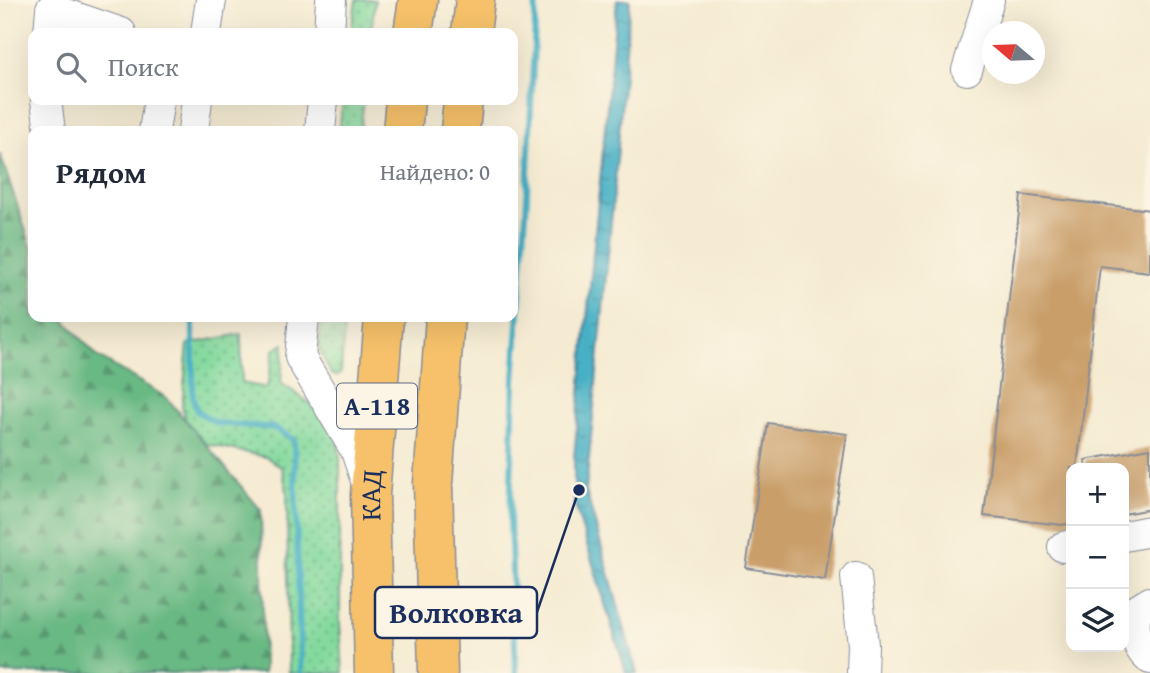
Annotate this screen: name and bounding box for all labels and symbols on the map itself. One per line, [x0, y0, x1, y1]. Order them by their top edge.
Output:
north arrow [982, 21, 1045, 84]
road number: А-118 [337, 384, 417, 428]
street label: КАД [349, 467, 392, 522]
callout: Волковка [375, 587, 537, 638]
text: Волковка [389, 590, 523, 634]

